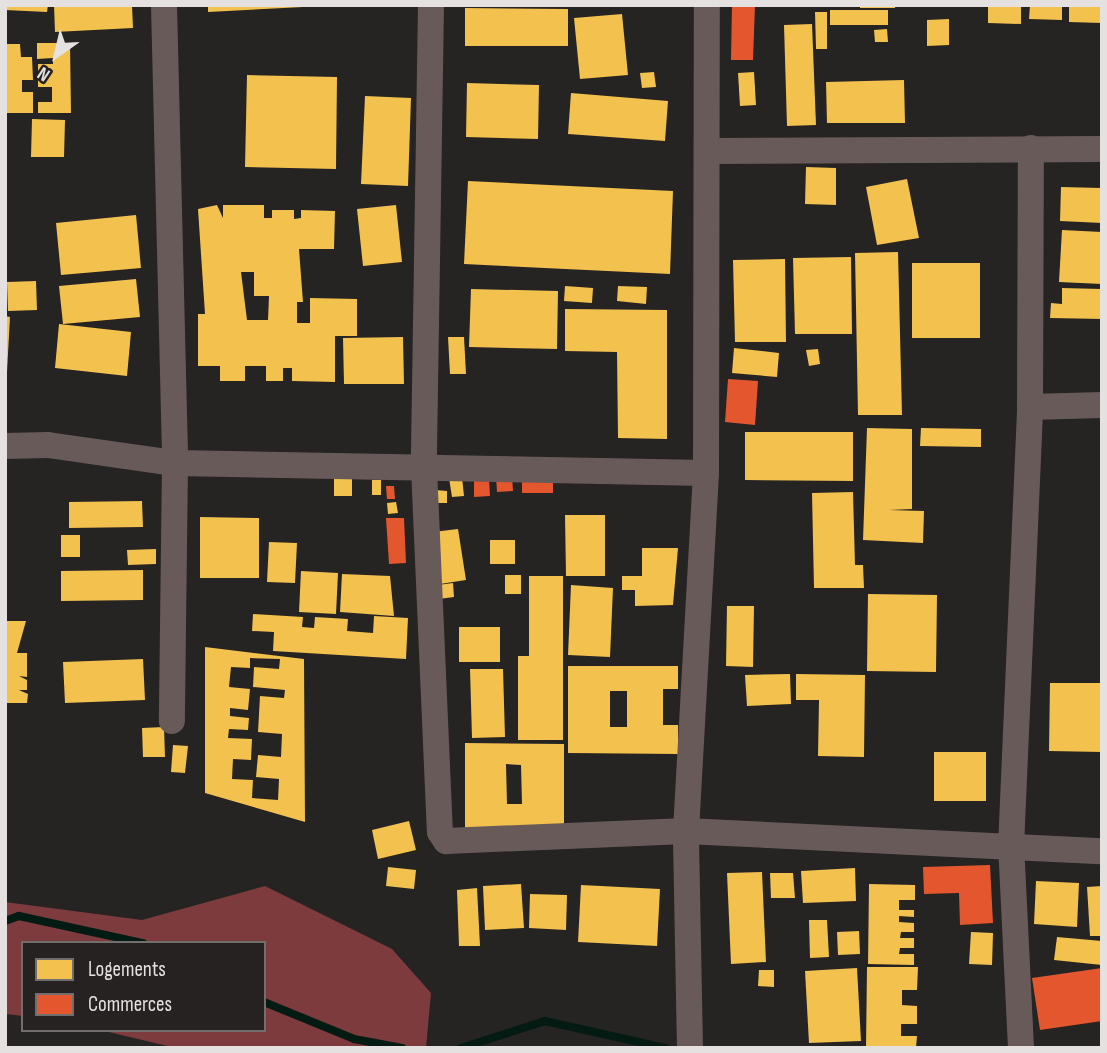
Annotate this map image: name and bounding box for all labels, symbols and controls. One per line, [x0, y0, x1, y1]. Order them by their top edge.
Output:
north arrow [21, 21, 91, 91]
text: N [33, 61, 55, 86]
legend [21, 941, 266, 1032]
text: Logements [88, 957, 166, 982]
text: Commerces [88, 992, 172, 1017]

